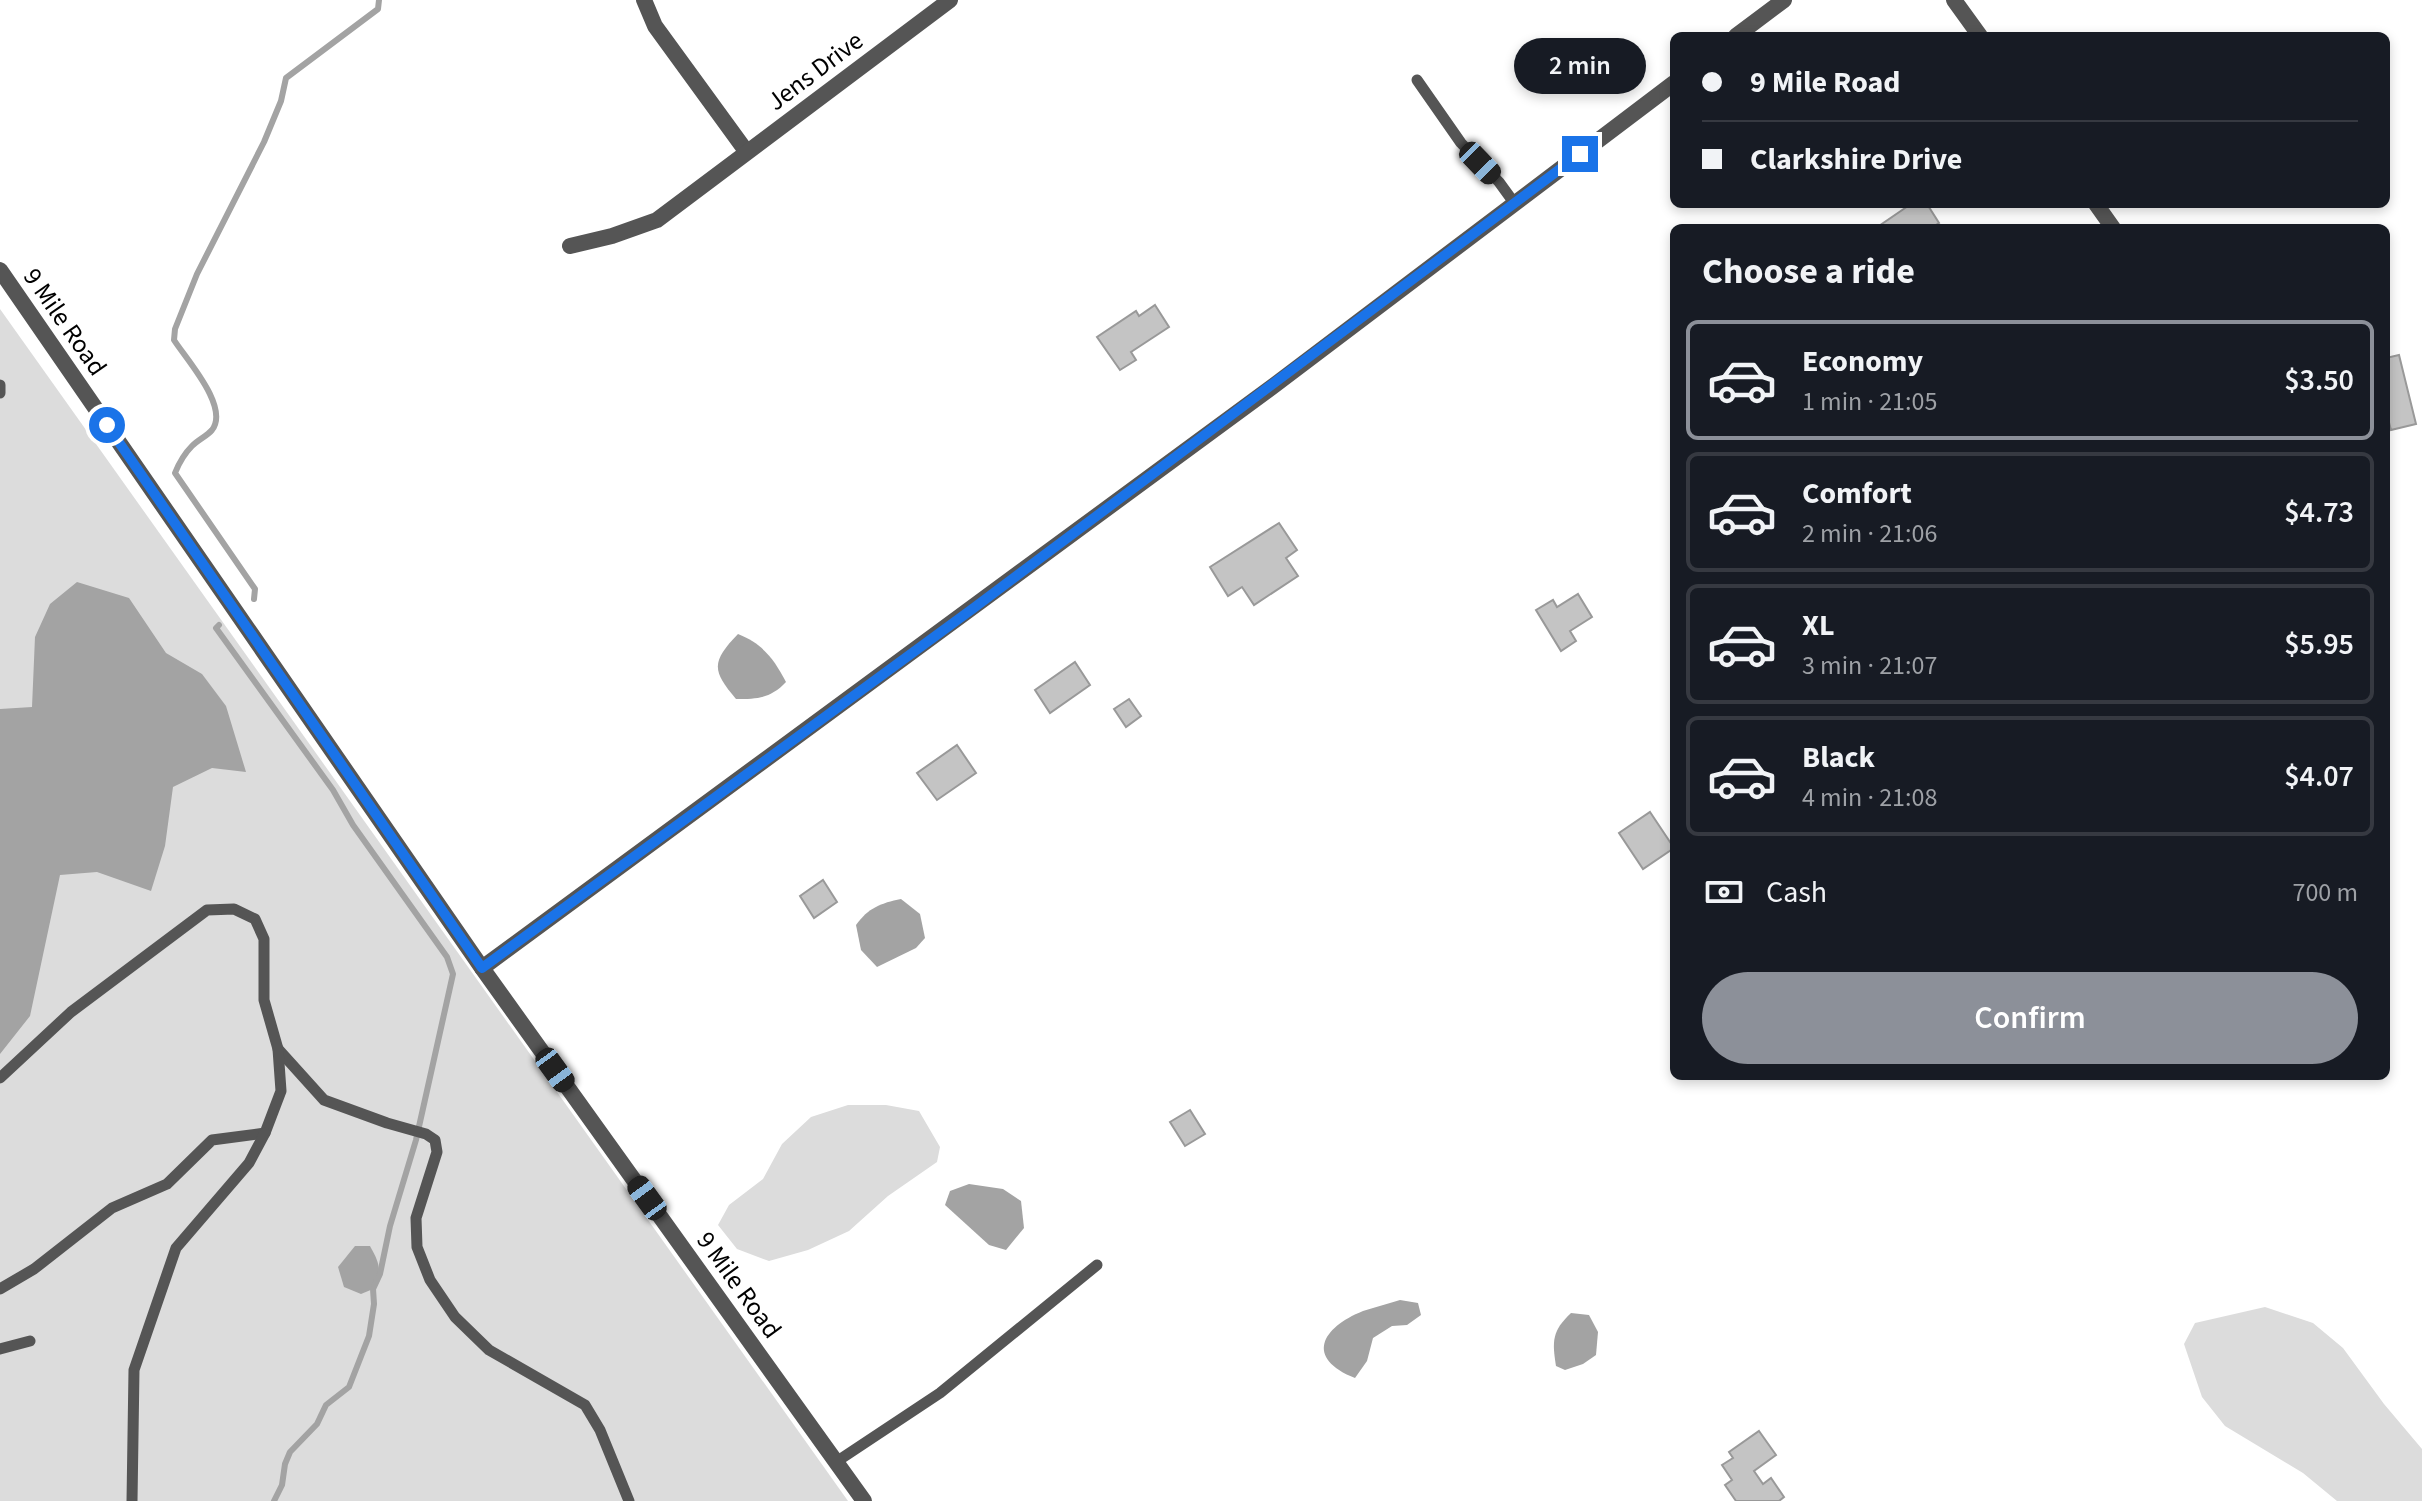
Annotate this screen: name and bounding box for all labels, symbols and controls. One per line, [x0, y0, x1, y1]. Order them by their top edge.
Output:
street label: Jens Drive [759, 23, 871, 119]
callout: 2 min [1514, 38, 1646, 94]
text: 2 min [1549, 47, 1611, 84]
text: 9 Mile Road [1750, 61, 1901, 104]
route end [1562, 136, 1598, 172]
car [1455, 137, 1505, 189]
text: Clarkshire Drive [1750, 138, 1962, 181]
text: Choose a ride [1702, 246, 1915, 297]
street label: 9 Mile Road [14, 261, 116, 383]
text: Economy [1802, 340, 1923, 383]
icon: car [1706, 344, 1778, 416]
text: $3.50 [2284, 359, 2354, 402]
text: 1 min · 21:05 [1802, 383, 1937, 420]
route start [89, 407, 125, 443]
text: Comfort [1802, 472, 1912, 515]
icon: car [1706, 476, 1778, 548]
text: $4.73 [2284, 491, 2354, 534]
text: 2 min · 21:06 [1802, 515, 1937, 552]
text: XL [1802, 604, 1835, 647]
icon: car [1706, 608, 1778, 680]
text: $5.95 [2284, 623, 2354, 666]
text: 3 min · 21:07 [1802, 647, 1937, 684]
text: Black [1802, 736, 1875, 779]
icon: car [1706, 740, 1778, 812]
text: $4.07 [2284, 755, 2354, 798]
text: 4 min · 21:08 [1802, 779, 1937, 816]
icon: cash [1702, 870, 1746, 914]
text: Cash [1766, 871, 1827, 914]
text: 700 m [2292, 874, 2358, 911]
button: Confirm [1702, 972, 2358, 1064]
car [531, 1044, 579, 1096]
car [623, 1172, 671, 1224]
street label: 9 Mile Road [688, 1224, 790, 1346]

